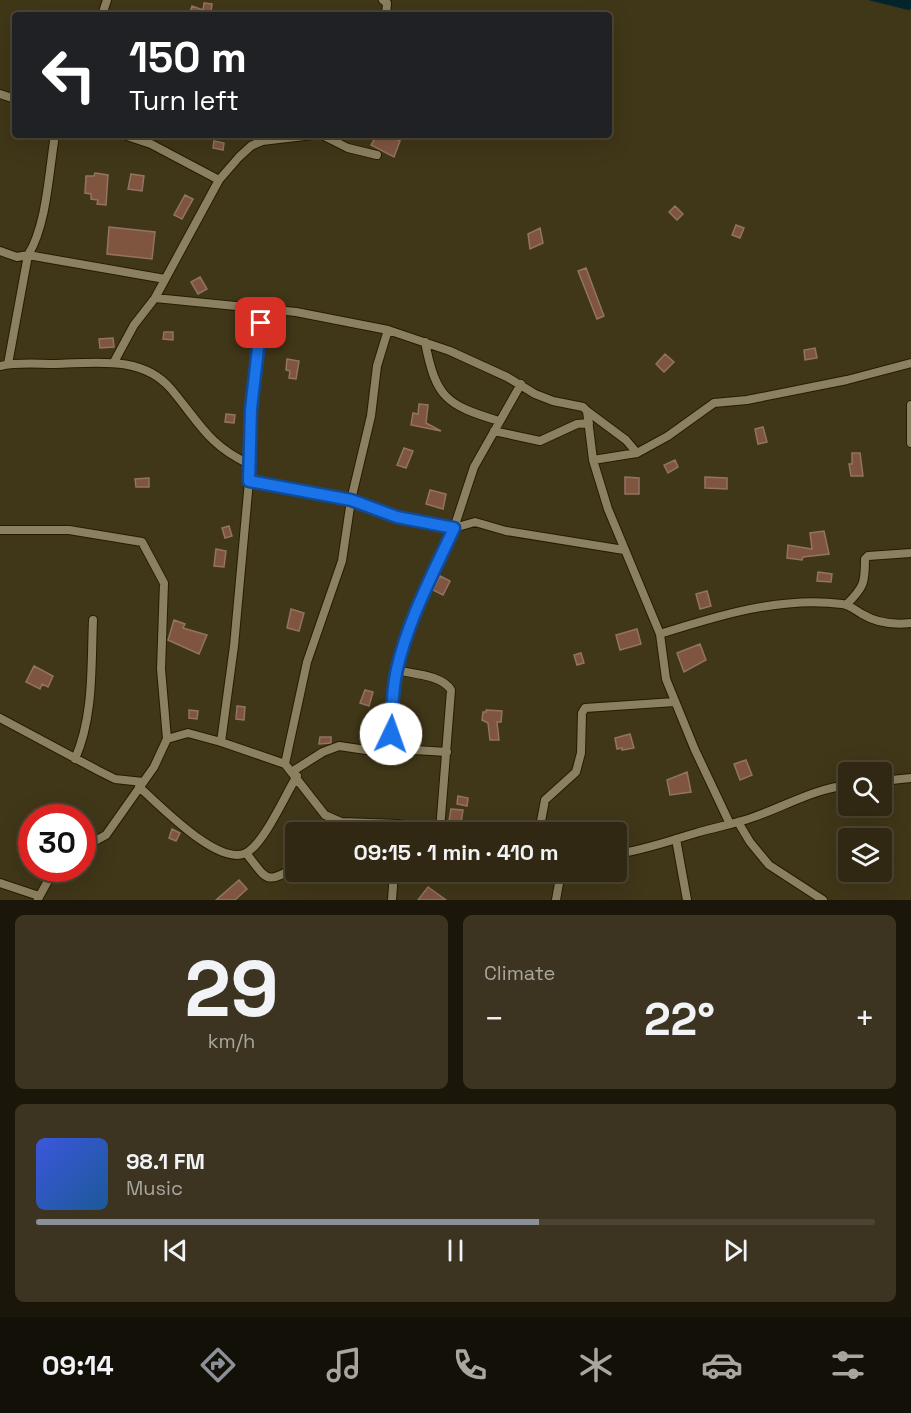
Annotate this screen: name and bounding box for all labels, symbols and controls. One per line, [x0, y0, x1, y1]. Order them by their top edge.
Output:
text: 150 m [129, 31, 247, 84]
icon: left [30, 36, 108, 114]
text: Turn left [129, 83, 239, 118]
pin [235, 297, 286, 348]
icon: arrive [244, 306, 277, 339]
position arrow [359, 702, 423, 766]
map controls [838, 762, 892, 882]
button: search [838, 762, 892, 816]
speed limit sign: 30 [18, 804, 96, 882]
button: layers [838, 828, 892, 882]
text: 09:15 · 1 min · 410 m [354, 838, 558, 866]
text: 29 [184, 939, 279, 1039]
text: Climate [484, 960, 555, 986]
text: 22° [644, 991, 715, 1048]
text: − [484, 998, 504, 1040]
text: + [855, 998, 875, 1040]
text: km/h [208, 1028, 255, 1054]
text: 98.1 FM [126, 1147, 205, 1175]
text: Music [126, 1175, 183, 1201]
icon: previous [159, 1234, 192, 1267]
icon: pause [439, 1234, 472, 1267]
icon: next [719, 1234, 752, 1267]
icon: directions [197, 1344, 239, 1386]
icon: music [323, 1344, 365, 1386]
icon: phone [449, 1344, 491, 1386]
icon: climate [575, 1344, 617, 1386]
icon: car [701, 1344, 743, 1386]
icon: filters [827, 1344, 869, 1386]
text: 09:14 [42, 1348, 114, 1383]

